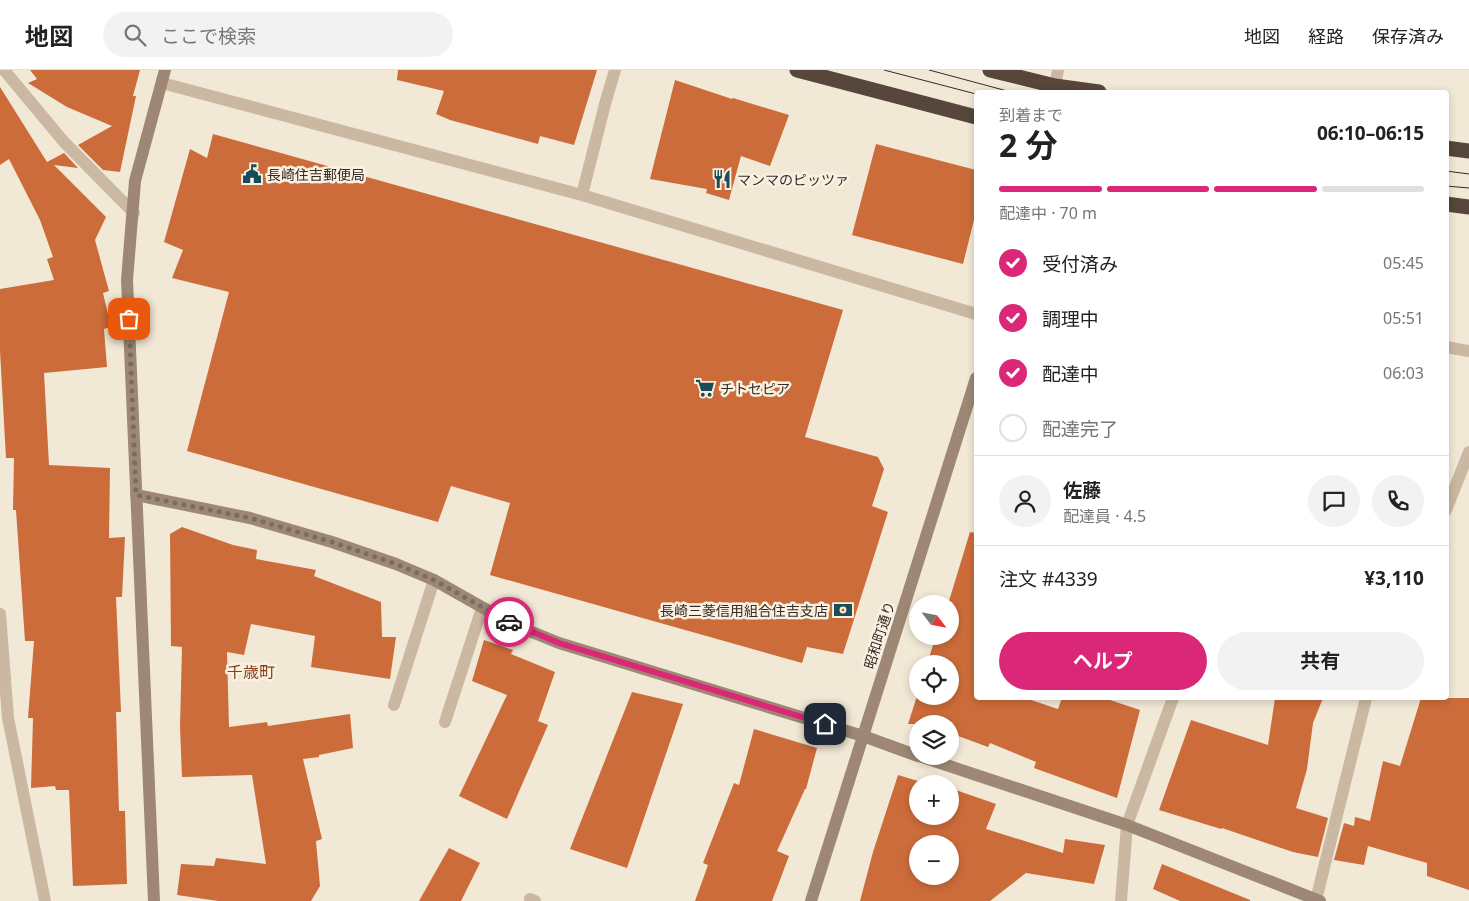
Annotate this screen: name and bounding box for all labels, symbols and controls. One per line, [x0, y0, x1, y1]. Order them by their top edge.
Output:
search box [103, 12, 453, 57]
text: 地図 [25, 19, 73, 52]
icon: search [121, 21, 149, 49]
text: ここで検索 [161, 23, 256, 49]
text: 地図 [1244, 24, 1280, 48]
text: 経路 [1308, 24, 1344, 48]
text: 保存済み [1372, 24, 1444, 48]
text: 到着まで [999, 104, 1063, 126]
text: 06:10–06:15 [1317, 120, 1424, 146]
text: 2 分 [999, 123, 1058, 166]
public building icon: 長崎住吉郵便局 [241, 163, 263, 185]
place label: 長崎住吉郵便局 [267, 165, 365, 184]
restaurant icon: マンマのピッツァ [711, 168, 733, 190]
place label: マンマのピッツァ [737, 170, 849, 189]
text: 配達中 · 70 m [999, 202, 1097, 224]
icon: check [999, 249, 1027, 277]
text: 受付済み [1042, 251, 1118, 277]
text: 05:45 [1383, 252, 1424, 274]
pin [108, 298, 150, 340]
icon: check [999, 304, 1027, 332]
icon: bag [115, 305, 143, 333]
text: 調理中 [1042, 306, 1099, 332]
text: 05:51 [1383, 307, 1424, 329]
icon: check [999, 359, 1027, 387]
text: 配達中 [1042, 361, 1099, 387]
text: 06:03 [1383, 362, 1424, 384]
supermarket icon: チトセピア [694, 377, 716, 399]
place label: チトセピア [720, 379, 790, 398]
text: 配達完了 [1042, 416, 1118, 442]
button: person [999, 475, 1051, 527]
button: chat [1308, 475, 1360, 527]
button: phone [1372, 475, 1424, 527]
text: 佐藤 [1063, 477, 1101, 503]
text: 配達員 · 4.5 [1063, 505, 1146, 527]
text: ¥3,110 [1364, 565, 1424, 591]
text: 注文 #4339 [999, 566, 1098, 592]
north arrow [909, 595, 959, 645]
map controls [909, 595, 959, 885]
courier [484, 597, 534, 647]
bank icon: 長崎三菱信用組合住吉支店 [832, 599, 854, 621]
street label: 昭和町通り [859, 599, 899, 671]
place label: 長崎三菱信用組合住吉支店 [660, 601, 828, 620]
icon: car [495, 608, 523, 636]
button: ヘルプ [999, 632, 1207, 690]
button: 共有 [1217, 632, 1424, 690]
button: locate [909, 655, 959, 705]
district label: 千歳町 [227, 661, 275, 683]
pin [804, 703, 846, 745]
icon: home [811, 710, 839, 738]
button: layers [909, 715, 959, 765]
button: + [909, 775, 959, 825]
button: − [909, 835, 959, 885]

